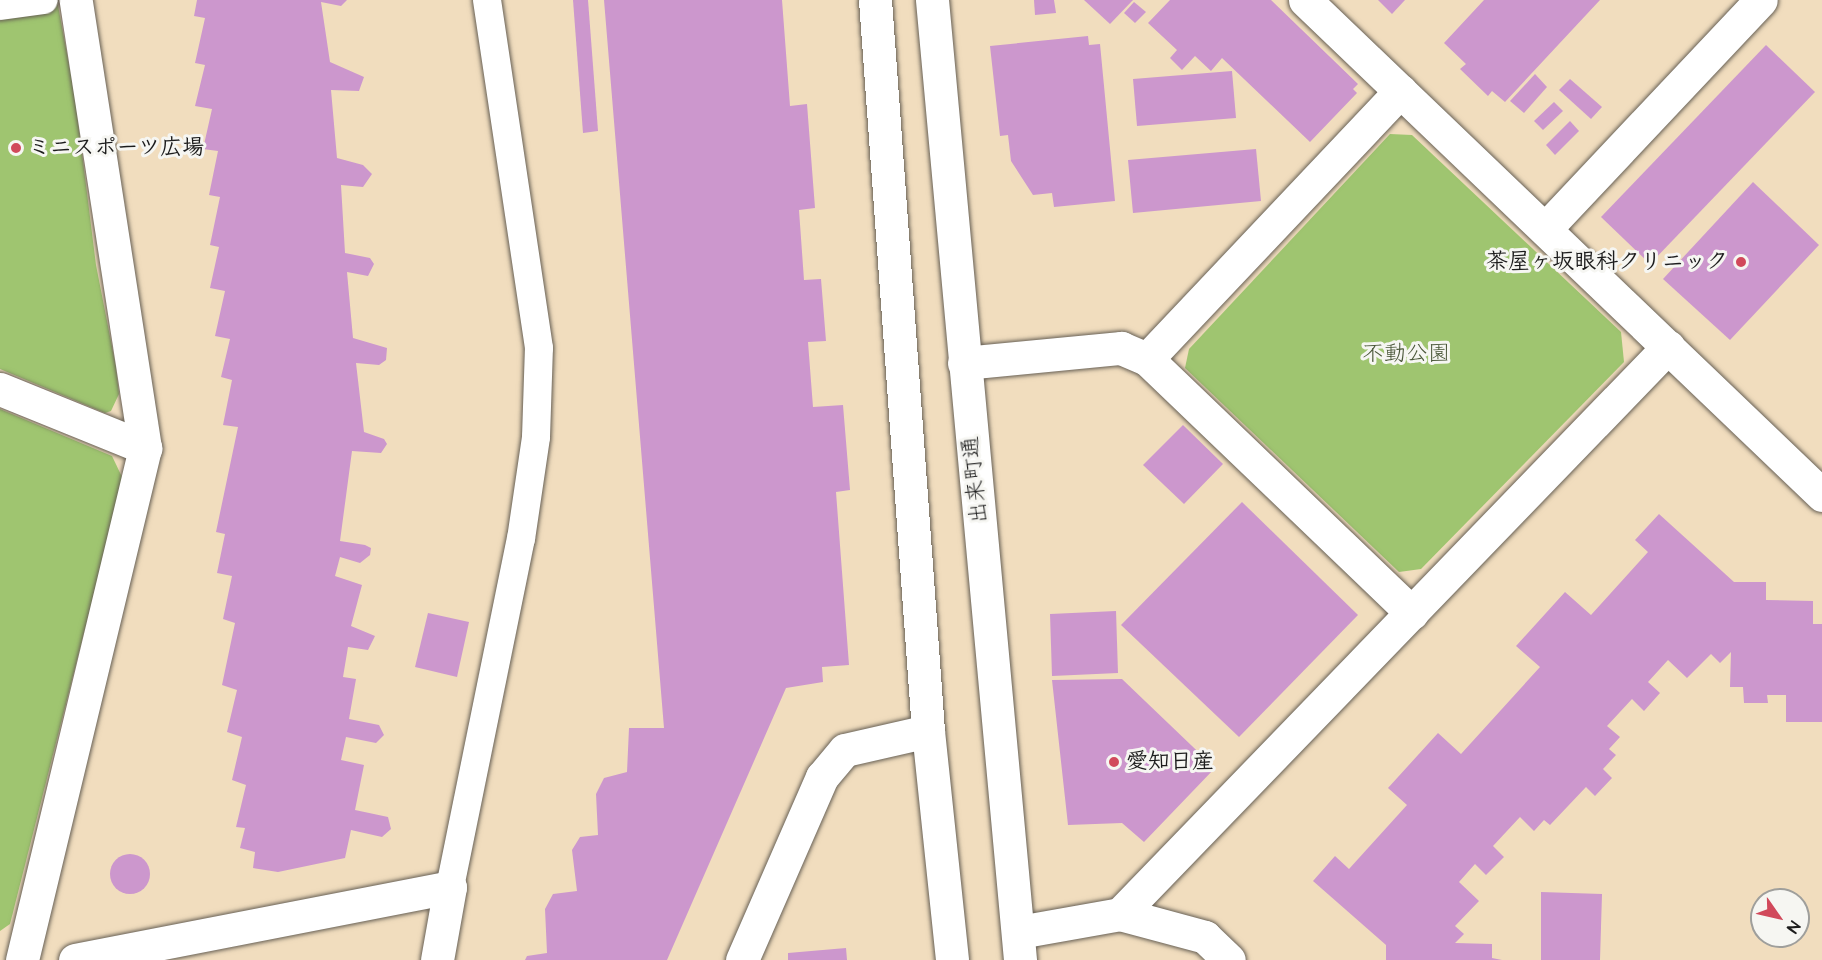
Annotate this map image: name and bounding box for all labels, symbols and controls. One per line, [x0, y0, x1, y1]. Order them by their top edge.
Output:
place label: ミニスポーツ広場 [28, 135, 204, 161]
marker: ミニスポーツ広場 [9, 141, 23, 155]
place label: 茶屋ヶ坂眼科クリニック [1486, 249, 1728, 275]
marker: 茶屋ヶ坂眼科クリニック [1732, 253, 1750, 271]
park label: 不動公園 [1362, 341, 1450, 367]
street label: 出来町通 [957, 435, 993, 525]
place label: 愛知日産 [1126, 749, 1214, 775]
marker: 愛知日産 [1107, 755, 1121, 769]
north arrow [1750, 888, 1810, 948]
text: N [1781, 917, 1805, 937]

